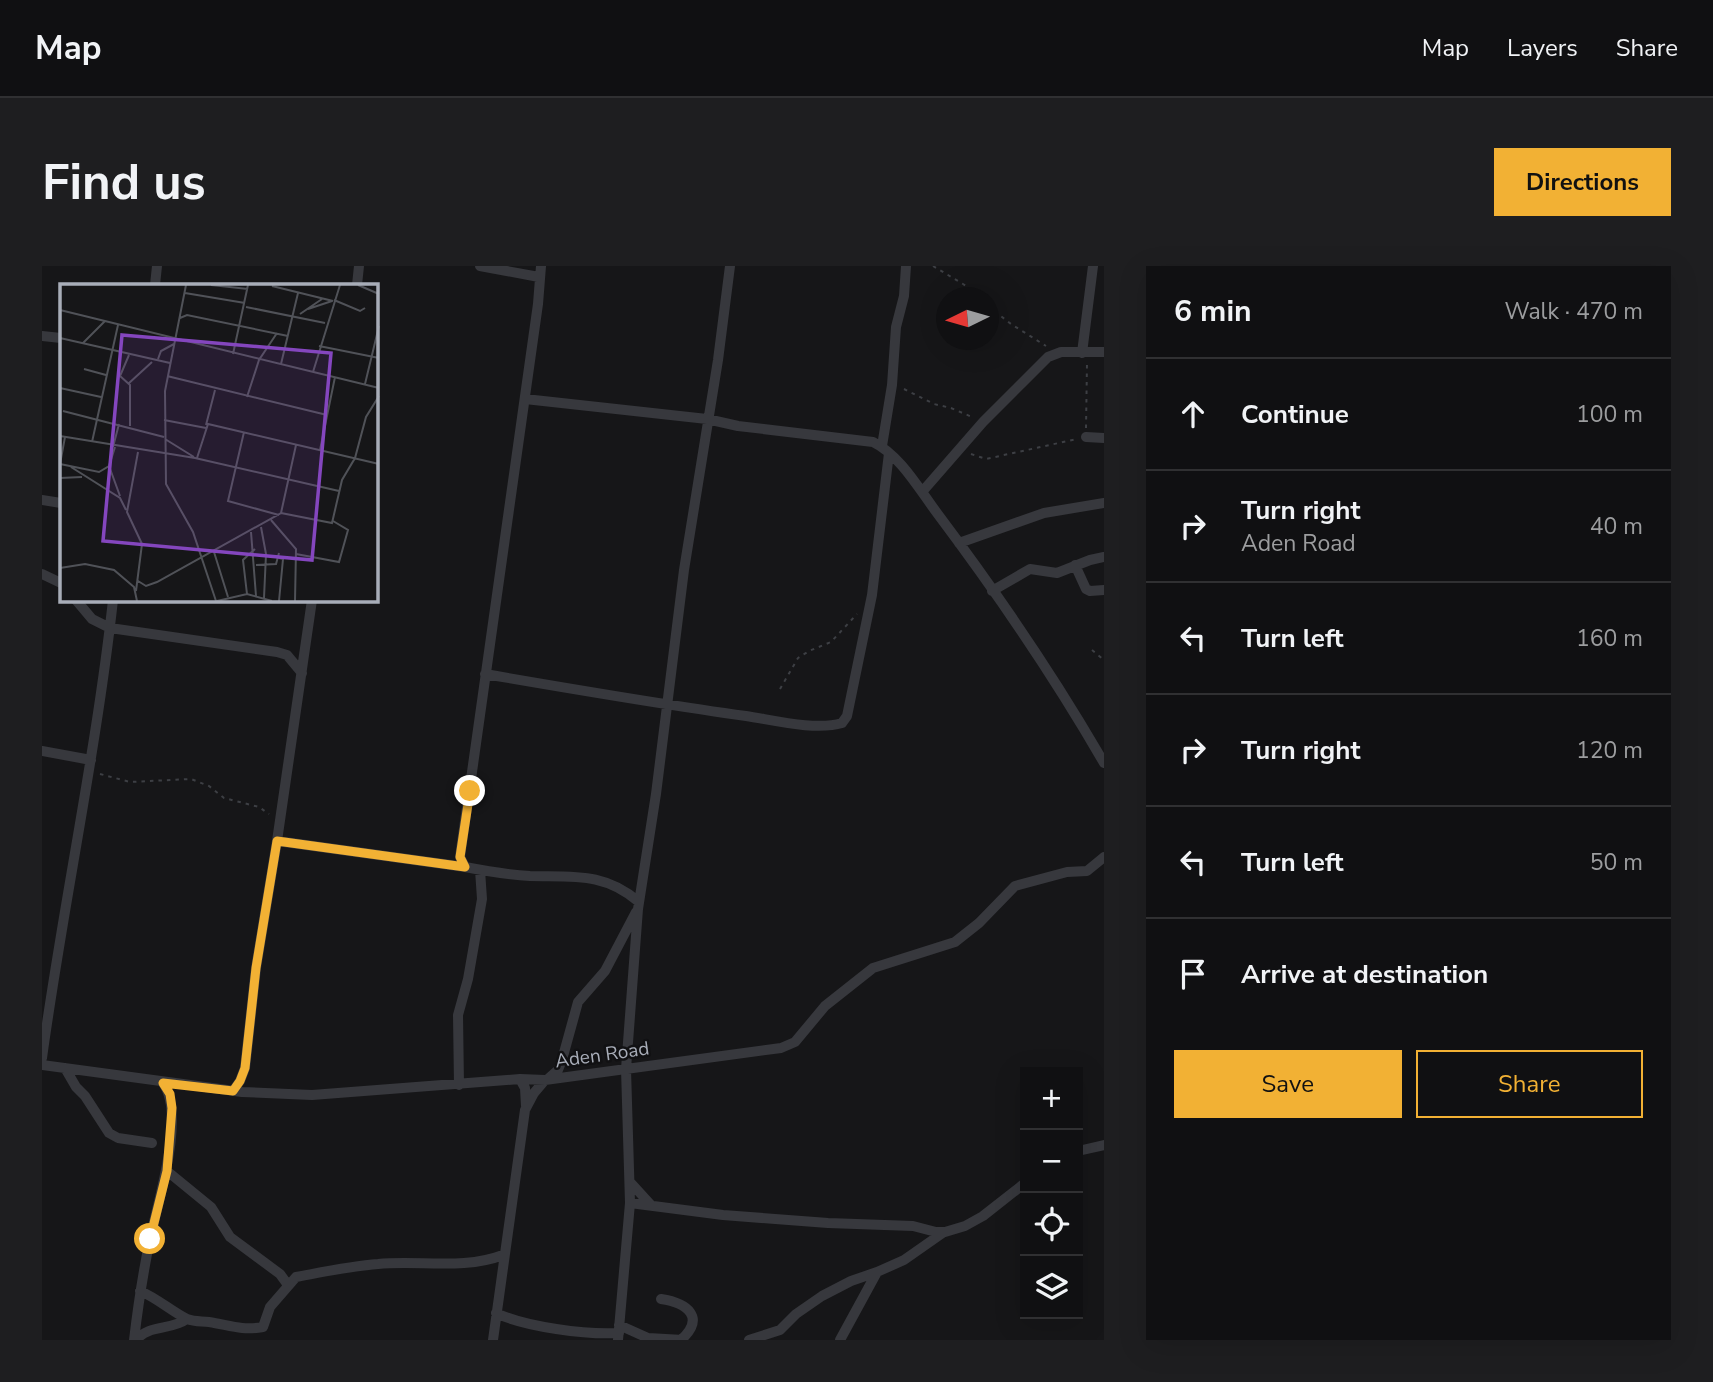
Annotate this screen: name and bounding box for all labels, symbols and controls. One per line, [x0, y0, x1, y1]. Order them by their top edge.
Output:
text: Map [35, 26, 102, 71]
text: Map [1422, 32, 1469, 64]
text: Layers [1507, 32, 1578, 64]
text: Share [1616, 32, 1678, 64]
button: Directions [1494, 148, 1671, 216]
text: Find us [42, 149, 206, 216]
inset map [60, 284, 378, 602]
north arrow [936, 287, 999, 350]
text: 6 min [1174, 291, 1252, 332]
text: Walk · 470 m [1504, 296, 1643, 327]
icon: ahead [1174, 395, 1212, 433]
text: Continue [1241, 397, 1349, 432]
text: 100 m [1576, 399, 1643, 430]
text: Turn right [1241, 493, 1360, 528]
icon: right [1174, 507, 1212, 545]
text: 40 m [1590, 511, 1643, 542]
text: Aden Road [1241, 528, 1356, 559]
icon: left [1174, 619, 1212, 657]
text: Turn left [1241, 621, 1344, 656]
text: 160 m [1576, 623, 1643, 654]
icon: right [1174, 731, 1212, 769]
text: Turn right [1241, 733, 1360, 768]
text: 120 m [1576, 735, 1643, 766]
route end [454, 775, 485, 806]
icon: left [1174, 843, 1212, 881]
text: Turn left [1241, 845, 1344, 880]
text: 50 m [1590, 847, 1643, 878]
icon: arrive [1174, 955, 1212, 993]
text: Arrive at destination [1241, 957, 1488, 992]
street label: Aden Road [553, 1036, 651, 1074]
button: Save [1174, 1050, 1402, 1118]
button: Share [1416, 1050, 1643, 1118]
map controls [1020, 1067, 1083, 1319]
button: + [1020, 1067, 1083, 1130]
button: − [1020, 1130, 1083, 1193]
button: locate [1020, 1193, 1083, 1256]
route start [134, 1223, 165, 1254]
button: layers [1020, 1256, 1083, 1319]

